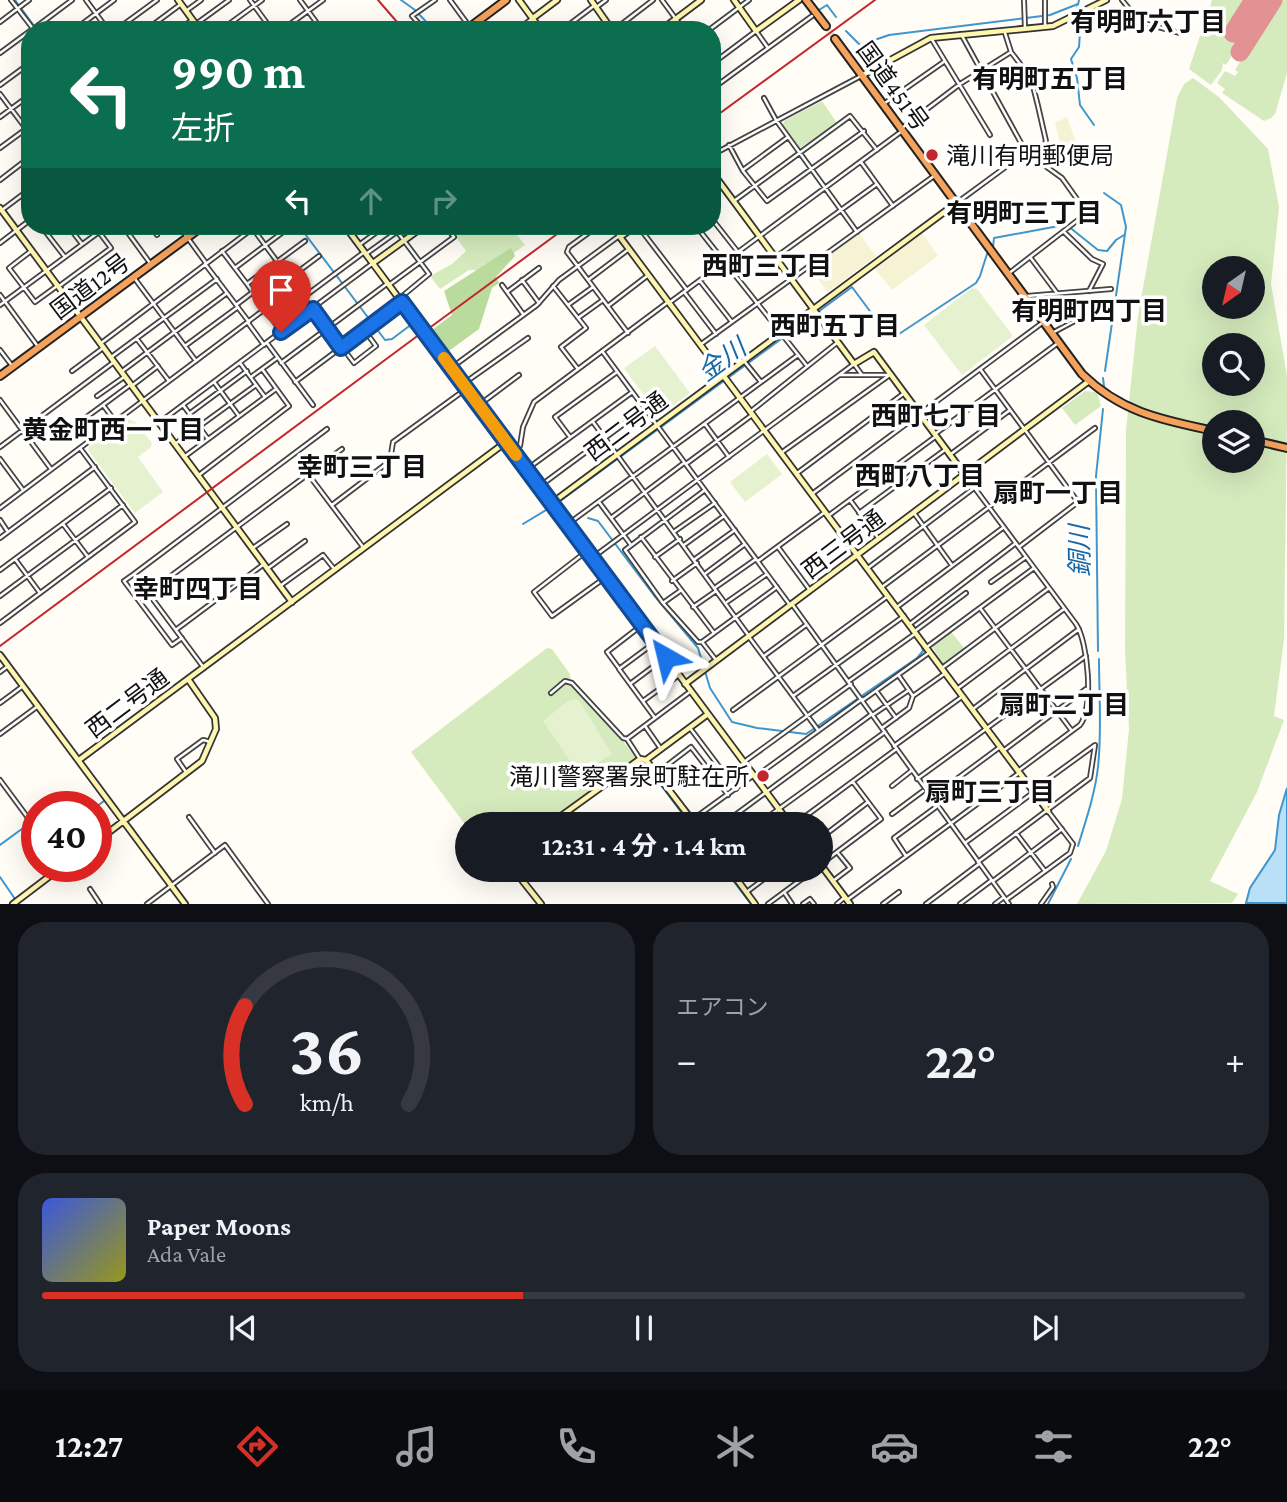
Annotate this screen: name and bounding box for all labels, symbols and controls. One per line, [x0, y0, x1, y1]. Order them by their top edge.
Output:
district label: 有明町六丁目 [1070, 8, 1226, 37]
street label: 国道451号 [852, 36, 934, 136]
text: 990 m [171, 44, 305, 99]
icon: left [56, 49, 147, 140]
district label: 有明町五丁目 [972, 65, 1128, 94]
text: 左折 [171, 110, 235, 146]
place label: 滝川有明郵便局 [946, 142, 1114, 169]
marker: 滝川有明郵便局 [924, 147, 940, 163]
icon: left [279, 182, 317, 220]
icon: ahead [352, 182, 390, 220]
icon: right [425, 182, 463, 220]
district label: 有明町三丁目 [946, 199, 1102, 228]
street label: 国道12号 [45, 248, 135, 324]
district label: 西町三丁目 [702, 252, 832, 281]
north arrow [1202, 256, 1265, 318]
map controls [1202, 256, 1265, 473]
pin [251, 260, 311, 332]
icon: arrive [262, 271, 300, 309]
district label: 有明町四丁目 [1011, 297, 1167, 326]
district label: 西町五丁目 [770, 312, 900, 341]
water label: 金川 [692, 331, 754, 387]
button: search [1202, 333, 1265, 396]
street label: 西二号通 [580, 386, 672, 466]
district label: 西町七丁目 [871, 402, 1001, 431]
button: layers [1202, 410, 1265, 473]
district label: 黄金町西一丁目 [22, 416, 204, 445]
district label: 幸町三丁目 [297, 453, 427, 482]
district label: 西町八丁目 [855, 462, 985, 491]
district label: 扇町一丁目 [993, 479, 1123, 508]
street label: 西三号通 [797, 504, 889, 584]
water label: 銅川 [1065, 522, 1095, 577]
district label: 幸町四丁目 [133, 575, 263, 604]
position arrow [629, 620, 703, 694]
street label: 西二号通 [81, 663, 173, 743]
district label: 扇町二丁目 [999, 691, 1129, 720]
place label: 滝川警察署泉町駐在所 [509, 763, 749, 790]
marker: 滝川警察署泉町駐在所 [755, 768, 771, 784]
district label: 扇町三丁目 [925, 778, 1055, 807]
speed limit sign: 40 [21, 791, 112, 882]
text: 12:31 · 4 分 · 1.4 km [542, 832, 746, 861]
text: エアコン [677, 994, 769, 1020]
text: 36 [289, 1010, 364, 1091]
text: 22° [925, 1031, 997, 1089]
text: − [677, 1039, 697, 1081]
text: + [1225, 1039, 1245, 1081]
text: km/h [299, 1089, 353, 1116]
text: Paper Moons [147, 1212, 291, 1241]
text: Ada Vale [147, 1241, 226, 1267]
icon: previous [224, 1309, 262, 1347]
icon: pause [625, 1309, 663, 1347]
icon: next [1026, 1309, 1064, 1347]
icon: directions [233, 1422, 282, 1471]
icon: music [392, 1422, 441, 1471]
icon: phone [552, 1422, 601, 1471]
icon: climate [711, 1422, 760, 1471]
icon: car [870, 1422, 919, 1471]
icon: filters [1029, 1422, 1078, 1471]
text: 12:27 [55, 1428, 123, 1464]
text: 22° [1188, 1428, 1232, 1464]

